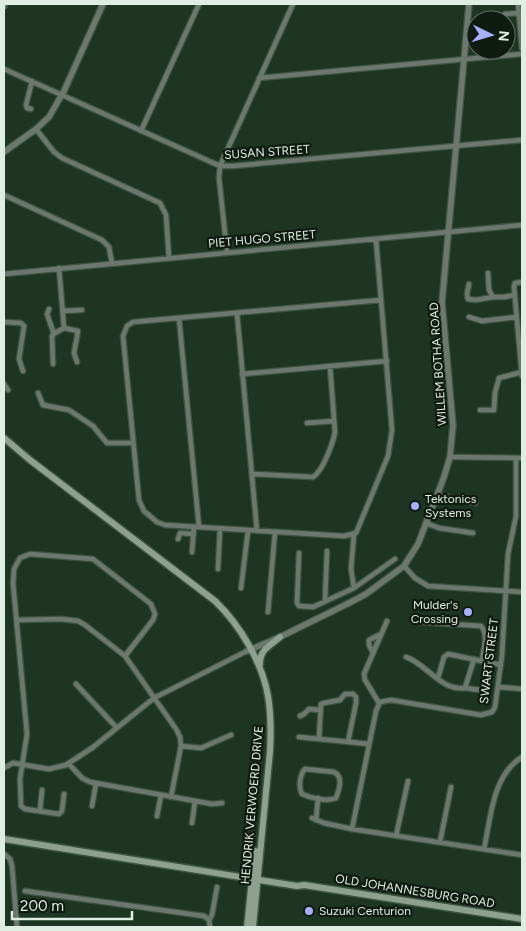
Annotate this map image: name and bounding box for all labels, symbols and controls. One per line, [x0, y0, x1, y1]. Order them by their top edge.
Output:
north arrow [466, 10, 516, 60]
text: N [495, 30, 512, 42]
street label: SUSAN STREET [224, 142, 311, 162]
street label: PIET HUGO STREET [208, 227, 317, 251]
street label: WILLEM BOTHA ROAD [427, 302, 449, 426]
place label: Tektonics Systems [425, 492, 477, 520]
marker: Tektonics Systems [409, 500, 421, 512]
place label: Mulder's Crossing [411, 598, 458, 626]
marker: Mulder's Crossing [462, 606, 474, 618]
street label: SWART STREET [477, 617, 501, 705]
street label: HENDRIK VERWOERD DRIVE [238, 725, 266, 885]
street label: OLD JOHANNESBURG ROAD [334, 871, 496, 911]
scale bar [12, 888, 132, 920]
text: 200 m [20, 897, 64, 915]
place label: Suzuki Centurion [319, 904, 411, 918]
marker: Suzuki Centurion [303, 905, 315, 917]

